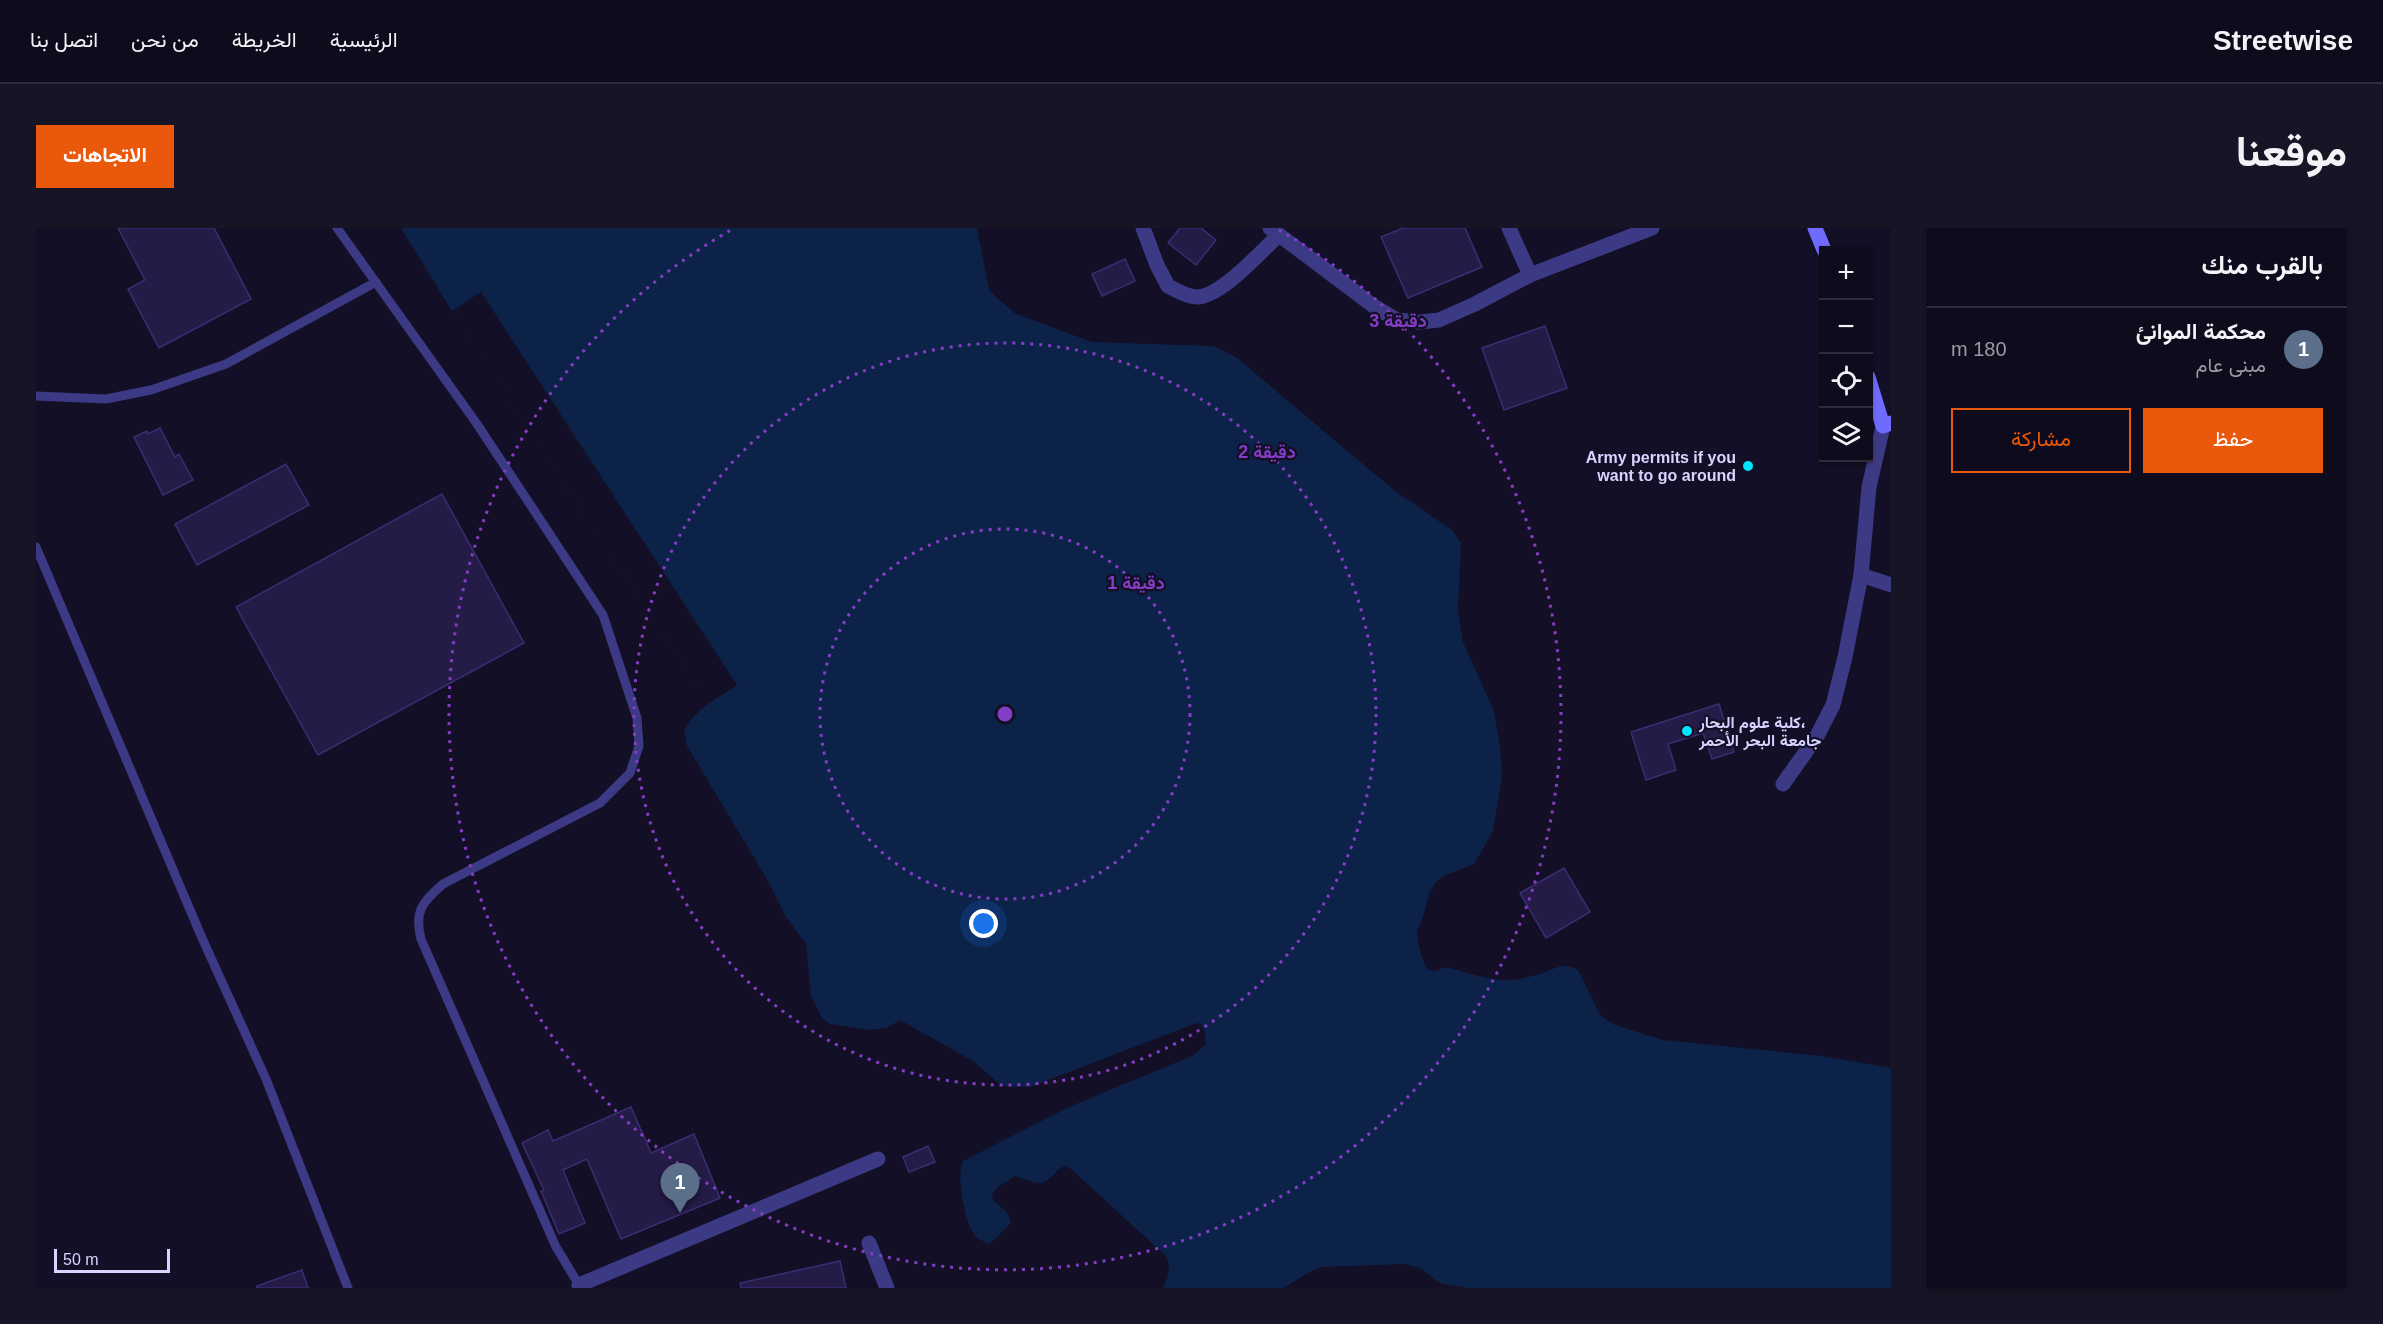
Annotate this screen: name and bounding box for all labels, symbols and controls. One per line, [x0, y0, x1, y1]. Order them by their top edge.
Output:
text: Streetwise [2213, 25, 2353, 56]
text: اتصل بنا [30, 28, 98, 51]
text: من نحن [131, 28, 199, 51]
text: الخريطة [232, 28, 297, 51]
text: الرئيسية [330, 28, 398, 51]
button: الاتجاهات [36, 125, 174, 188]
text: موقعنا [2236, 128, 2347, 175]
map controls [1819, 246, 1873, 462]
button: + [1819, 246, 1873, 300]
text: بالقرب منك [2202, 250, 2323, 280]
button: − [1819, 300, 1873, 354]
text: 3 دقيقة [1369, 311, 1427, 332]
text: محكمة الموانئ [2136, 319, 2266, 344]
text: 180 m [1951, 338, 2007, 360]
text: 1 [2298, 338, 2309, 360]
button: locate [1819, 354, 1873, 408]
text: مبنى عام [2196, 354, 2266, 376]
button: layers [1819, 408, 1873, 462]
button: مشاركة [1951, 408, 2131, 473]
button: حفظ [2143, 408, 2323, 473]
text: 2 دقيقة [1238, 442, 1296, 463]
place label: Army permits if you want to go around [1586, 449, 1736, 484]
marker: Army permits if you want to go around [1741, 459, 1755, 473]
text: 1 دقيقة [1107, 573, 1165, 594]
centre of rings [995, 704, 1015, 724]
place label: كلية علوم البحار، جامعة البحر الأحمر [1698, 714, 1821, 751]
marker: كلية علوم البحار، جامعة البحر الأحمر [1680, 724, 1694, 738]
your location [969, 909, 998, 938]
pin: 1 [660, 1164, 700, 1213]
scale bar [54, 1246, 170, 1274]
text: 50 m [63, 1251, 99, 1268]

